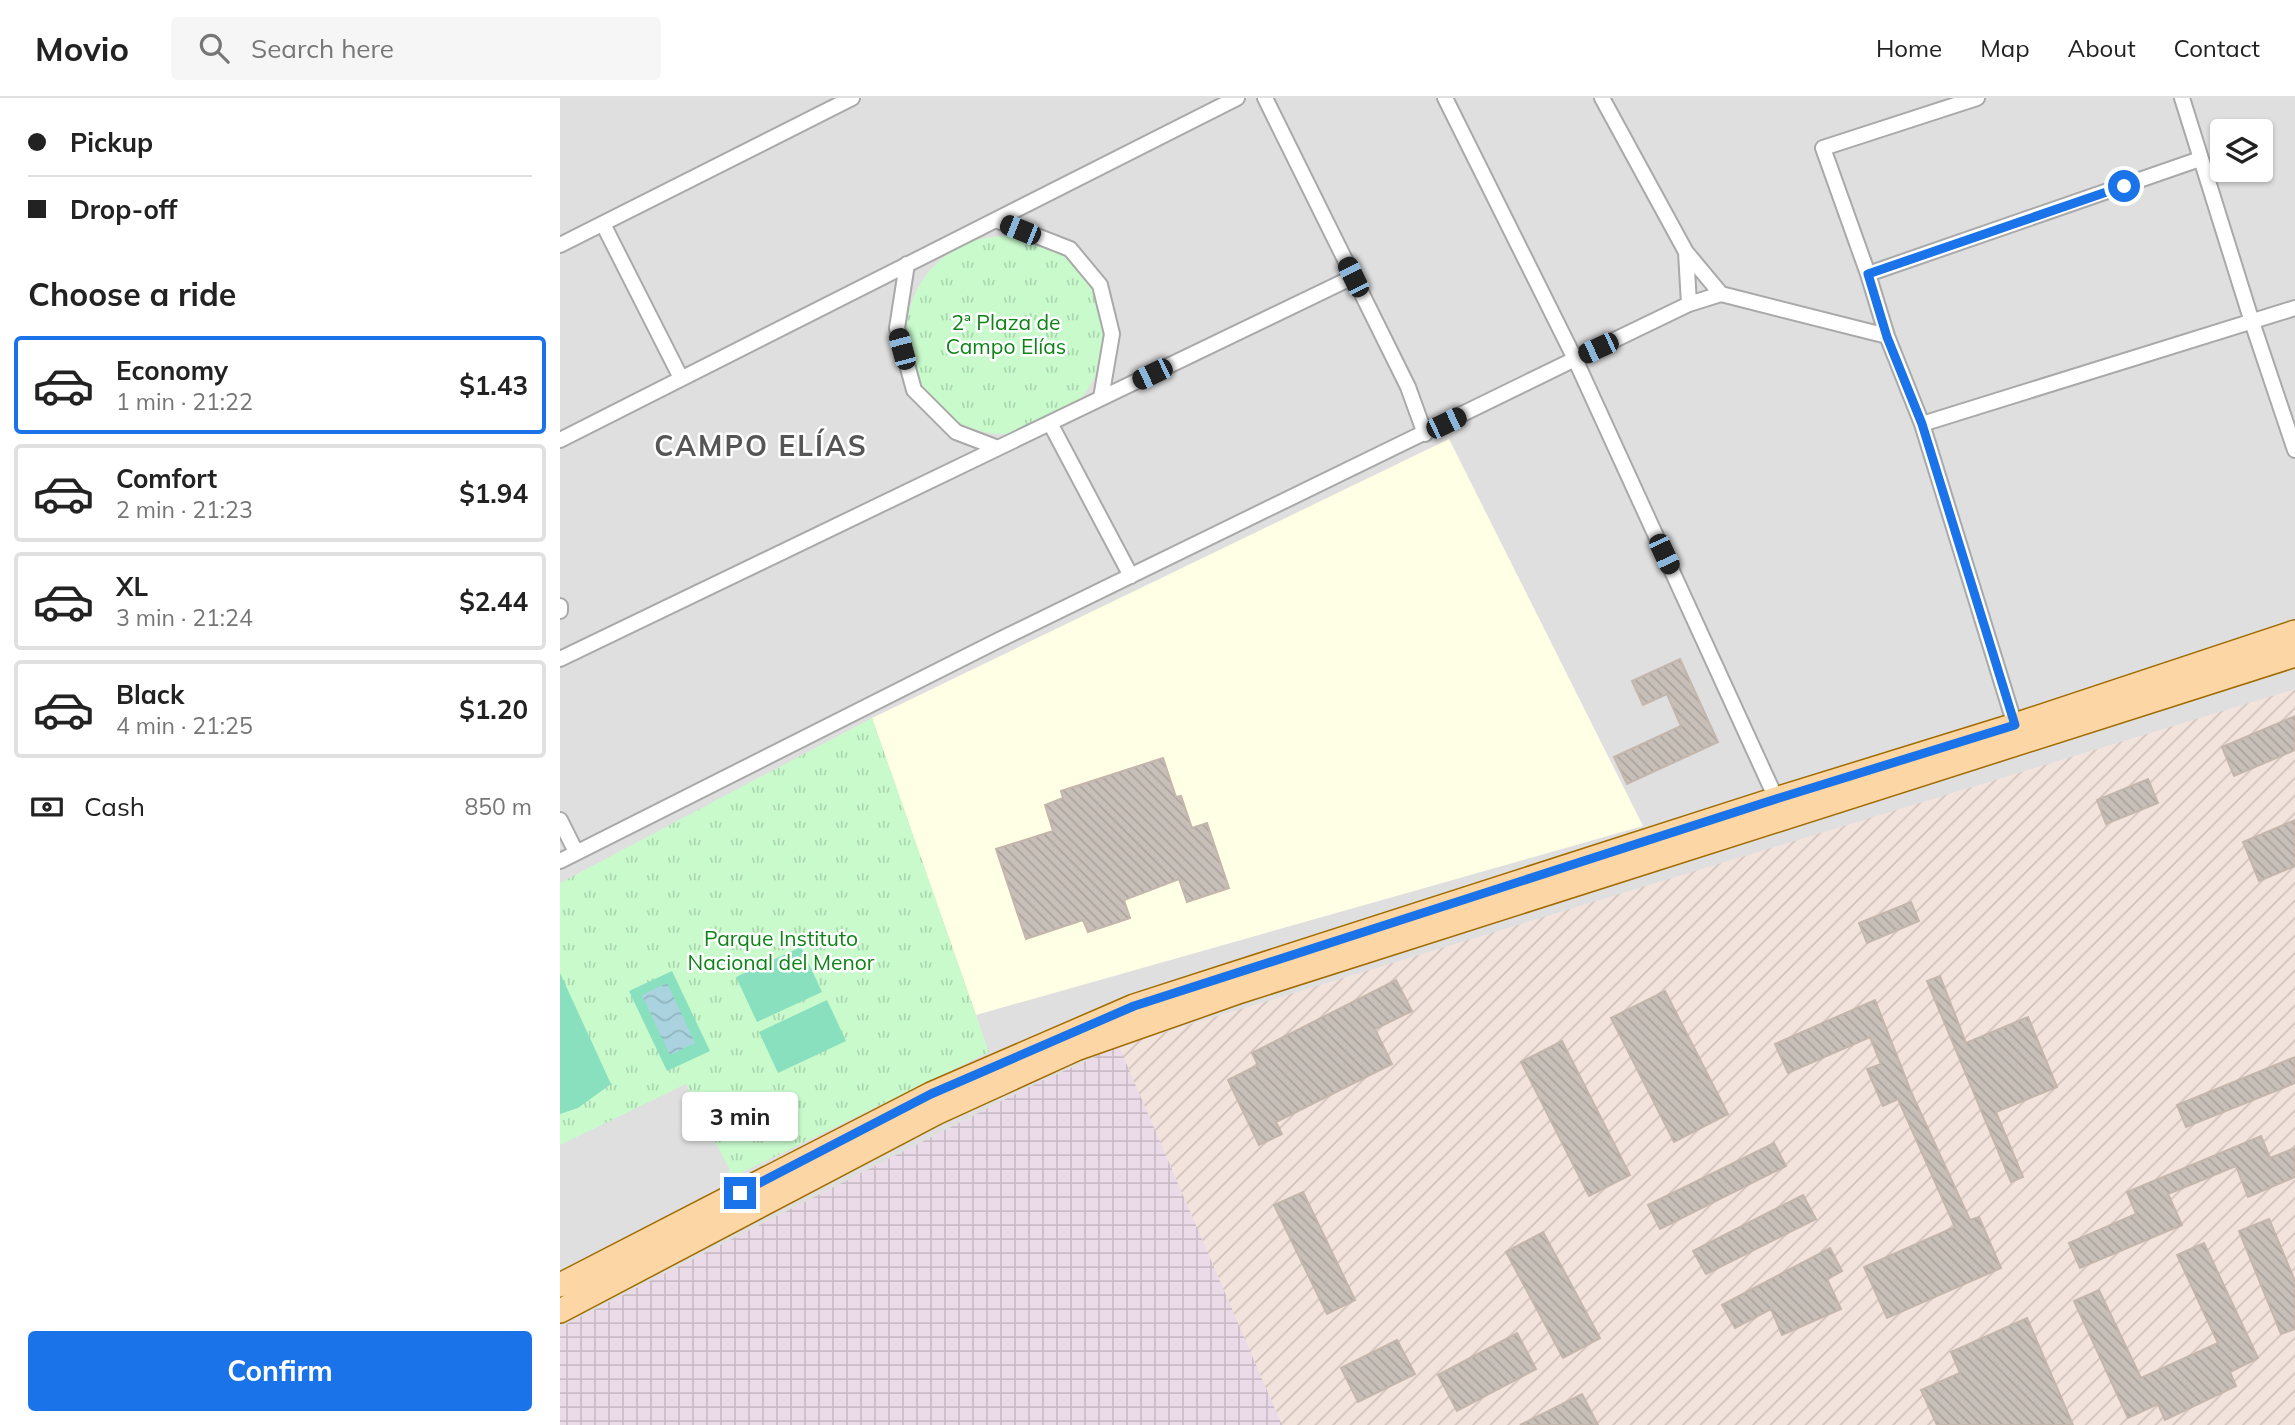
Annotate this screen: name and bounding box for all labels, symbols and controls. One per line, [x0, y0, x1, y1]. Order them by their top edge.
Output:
search box [171, 17, 661, 80]
text: Movio [35, 28, 129, 69]
icon: search [195, 29, 233, 67]
text: Search here [251, 32, 394, 65]
text: Home [1876, 33, 1942, 63]
text: Map [1980, 33, 2030, 63]
text: About [2068, 33, 2136, 63]
text: Contact [2174, 33, 2260, 63]
map controls [2210, 119, 2273, 182]
button: layers [2210, 119, 2273, 182]
text: Pickup [70, 126, 153, 159]
route start [2108, 170, 2140, 202]
text: Drop-off [70, 193, 177, 226]
car [997, 212, 1044, 248]
car [1335, 254, 1372, 300]
text: Choose a ride [28, 274, 236, 314]
park label: 2ª Plaza de Campo Elías [946, 309, 1066, 359]
car [887, 326, 918, 372]
car [1575, 330, 1622, 366]
icon: car [32, 354, 95, 417]
text: Economy [116, 354, 228, 387]
car [1129, 355, 1176, 393]
text: $1.43 [459, 369, 528, 402]
text: 1 min · 21:22 [116, 387, 253, 416]
car [1423, 404, 1470, 442]
district label: CAMPO ELÍAS [654, 428, 868, 463]
icon: car [32, 462, 95, 525]
text: Comfort [116, 462, 217, 495]
text: $1.94 [459, 477, 528, 510]
text: 2 min · 21:23 [116, 495, 253, 524]
car [1646, 531, 1683, 577]
icon: car [32, 570, 95, 633]
text: XL [116, 570, 148, 603]
text: $2.44 [459, 585, 528, 618]
text: 3 min · 21:24 [116, 603, 253, 632]
icon: car [32, 678, 95, 741]
text: Black [116, 678, 184, 711]
text: $1.20 [459, 693, 528, 726]
text: 4 min · 21:25 [116, 711, 253, 740]
icon: cash [28, 788, 66, 826]
text: Cash [84, 790, 145, 823]
text: 850 m [464, 792, 532, 821]
park label: Parque Instituto Nacional del Menor [688, 925, 875, 975]
callout: 3 min [682, 1091, 798, 1140]
text: 3 min [710, 1102, 770, 1131]
route end [724, 1177, 756, 1209]
button: Confirm [28, 1331, 532, 1411]

